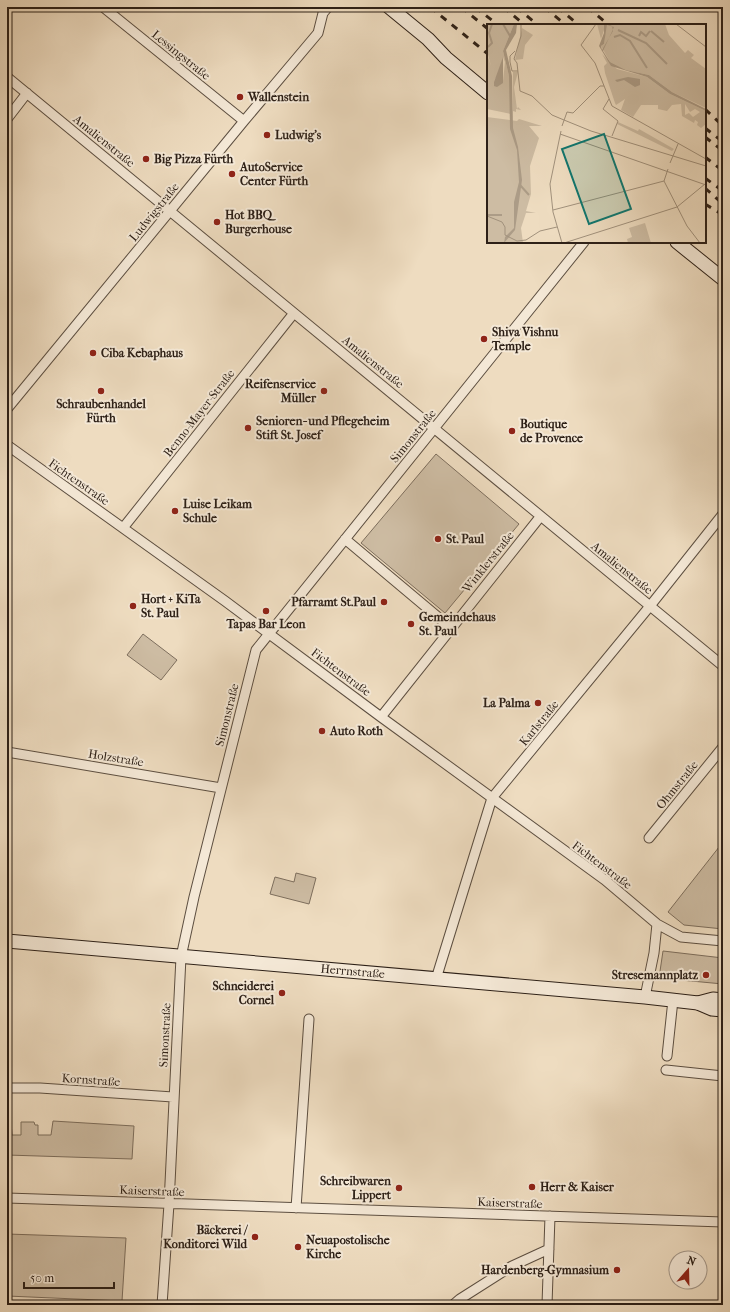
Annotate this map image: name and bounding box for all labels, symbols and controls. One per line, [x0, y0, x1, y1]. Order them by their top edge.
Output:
inset map [487, 24, 706, 243]
street label: Lessingstraße [149, 27, 213, 83]
place label: Wallenstein [247, 90, 310, 104]
marker: Wallenstein [235, 92, 245, 102]
street label: Amalienstraße [70, 111, 138, 170]
place label: Ludwig's [275, 128, 322, 143]
marker: Ludwig's [262, 130, 272, 140]
place label: Big Pizza Fürth [154, 152, 233, 167]
marker: Big Pizza Fürth [141, 154, 151, 164]
place label: AutoService Center Fürth [239, 160, 308, 188]
marker: AutoService Center Fürth [227, 169, 237, 179]
street label: Ludwigstraße [126, 180, 182, 244]
place label: Hot BBQ Burgerhouse [225, 208, 292, 237]
marker: Hot BBQ Burgerhouse [212, 217, 222, 227]
place label: Shiva Vishnu Temple [491, 325, 559, 354]
street label: Amalienstraße [339, 332, 407, 391]
marker: Shiva Vishnu Temple [479, 334, 489, 344]
place label: Ciba Kebaphaus [101, 346, 184, 361]
marker: Ciba Kebaphaus [88, 348, 98, 358]
street label: Benno-Mayer-Straße [161, 366, 238, 459]
place label: Reifenservice Müller [245, 377, 317, 405]
marker: Schraubenhandel Fürth [96, 386, 106, 396]
marker: Reifenservice Müller [319, 386, 329, 396]
place label: Schraubenhandel Fürth [56, 397, 147, 425]
street label: Simonstraße [387, 406, 439, 465]
place label: Senioren- und Pflegeheim Stift St. Josef [256, 414, 390, 443]
place label: Boutique de Provence [520, 417, 583, 445]
marker: Senioren- und Pflegeheim Stift St. Josef [243, 423, 253, 433]
marker: Boutique de Provence [507, 426, 517, 436]
street label: Fichtenstraße [46, 456, 112, 508]
place label: Luise Leikam Schule [183, 497, 253, 525]
marker: Luise Leikam Schule [170, 506, 180, 516]
street label: Winklerstraße [458, 529, 517, 596]
place label: St. Paul [446, 532, 485, 546]
marker: St. Paul [433, 534, 443, 544]
street label: Amalienstraße [588, 538, 656, 597]
place label: Hort + KiTa St. Paul [141, 592, 201, 620]
place label: Pfarramt St.Paul [291, 595, 377, 609]
marker: Pfarramt St.Paul [379, 597, 389, 607]
marker: Hort + KiTa St. Paul [128, 601, 138, 611]
marker: Tapas Bar Leon [261, 606, 271, 616]
place label: Gemeindehaus St. Paul [419, 610, 496, 638]
place label: Tapas Bar Leon [226, 617, 306, 632]
marker: Gemeindehaus St. Paul [406, 619, 416, 629]
street label: Fichtenstraße [308, 645, 374, 699]
street label: Simonstraße [212, 682, 242, 748]
place label: La Palma [483, 696, 530, 710]
street label: Karlstraße [516, 697, 562, 749]
marker: La Palma [533, 698, 543, 708]
place label: Auto Roth [329, 724, 383, 738]
marker: Auto Roth [317, 726, 327, 736]
street label: Holzstraße [87, 747, 145, 769]
street label: Ohmstraße [653, 758, 701, 812]
street label: Fichtenstraße [569, 838, 635, 892]
street label: Herrnstraße [320, 962, 385, 981]
place label: Stresemannplatz [612, 968, 699, 983]
marker: Stresemannplatz [701, 970, 711, 980]
place label: Schneiderei Cornel [213, 979, 275, 1007]
marker: Schneiderei Cornel [277, 988, 287, 998]
street label: Simonstraße [156, 1002, 174, 1068]
street label: Kornstraße [61, 1071, 121, 1089]
place label: Schreibwaren Lippert [320, 1174, 392, 1203]
place label: Herr & Kaiser [540, 1180, 615, 1194]
marker: Herr & Kaiser [527, 1182, 537, 1192]
street label: Kaiserstraße [119, 1183, 185, 1199]
marker: Schreibwaren Lippert [394, 1183, 404, 1193]
street label: Kaiserstraße [477, 1195, 543, 1211]
place label: Bäckerei / Konditorei Wild [163, 1223, 249, 1251]
marker: Bäckerei / Konditorei Wild [250, 1232, 260, 1242]
place label: Neuapostolische Kirche [306, 1233, 390, 1261]
marker: Neuapostolische Kirche [293, 1242, 303, 1252]
north arrow [668, 1250, 708, 1290]
text: N [685, 1254, 698, 1269]
place label: Hardenberg-Gymnasium [481, 1263, 610, 1278]
scale bar [24, 1264, 114, 1290]
marker: Hardenberg-Gymnasium [612, 1265, 622, 1275]
text: 50 m [30, 1271, 54, 1285]

